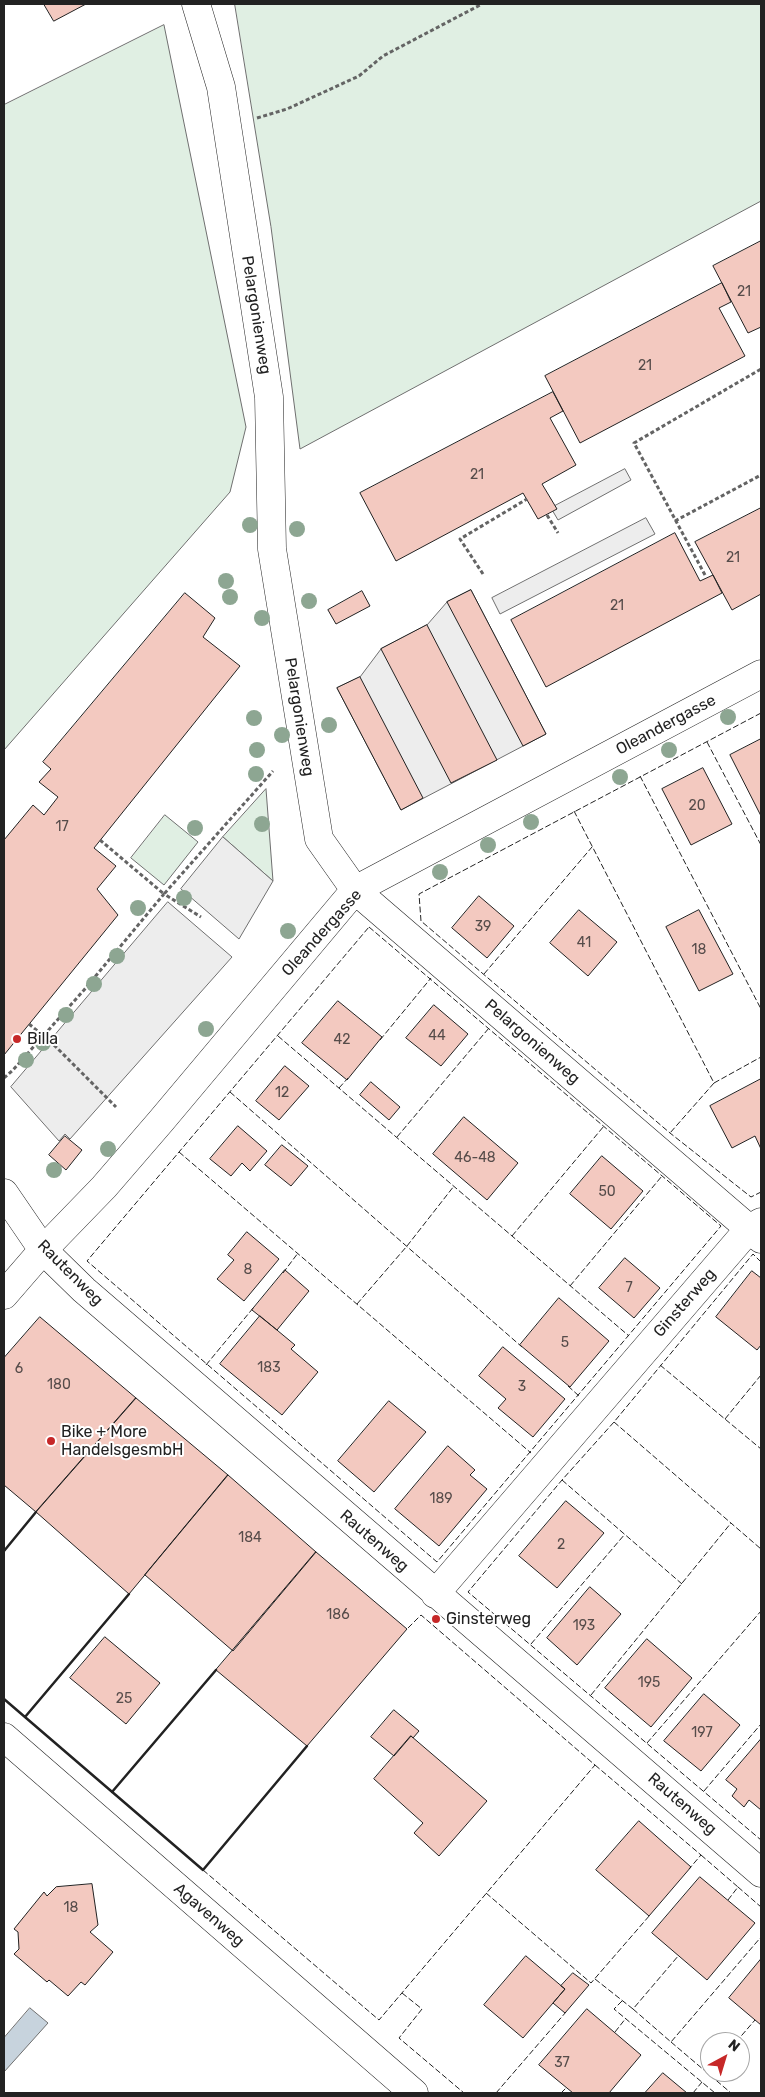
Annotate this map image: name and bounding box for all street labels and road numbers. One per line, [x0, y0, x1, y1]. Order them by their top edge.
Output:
street label: Pelargonienweg [237, 254, 275, 376]
street label: Pelargonienweg [280, 656, 318, 778]
street label: Oleandergasse [613, 691, 719, 759]
street label: Oleandergasse [278, 886, 366, 980]
street label: Pelargonienweg [481, 995, 583, 1089]
street label: Rautenweg [33, 1236, 107, 1310]
street label: Ginsterweg [650, 1265, 720, 1341]
street label: Rautenweg [336, 1506, 412, 1576]
street label: Rautenweg [644, 1769, 720, 1839]
street label: Agavenweg [170, 1879, 248, 1951]

